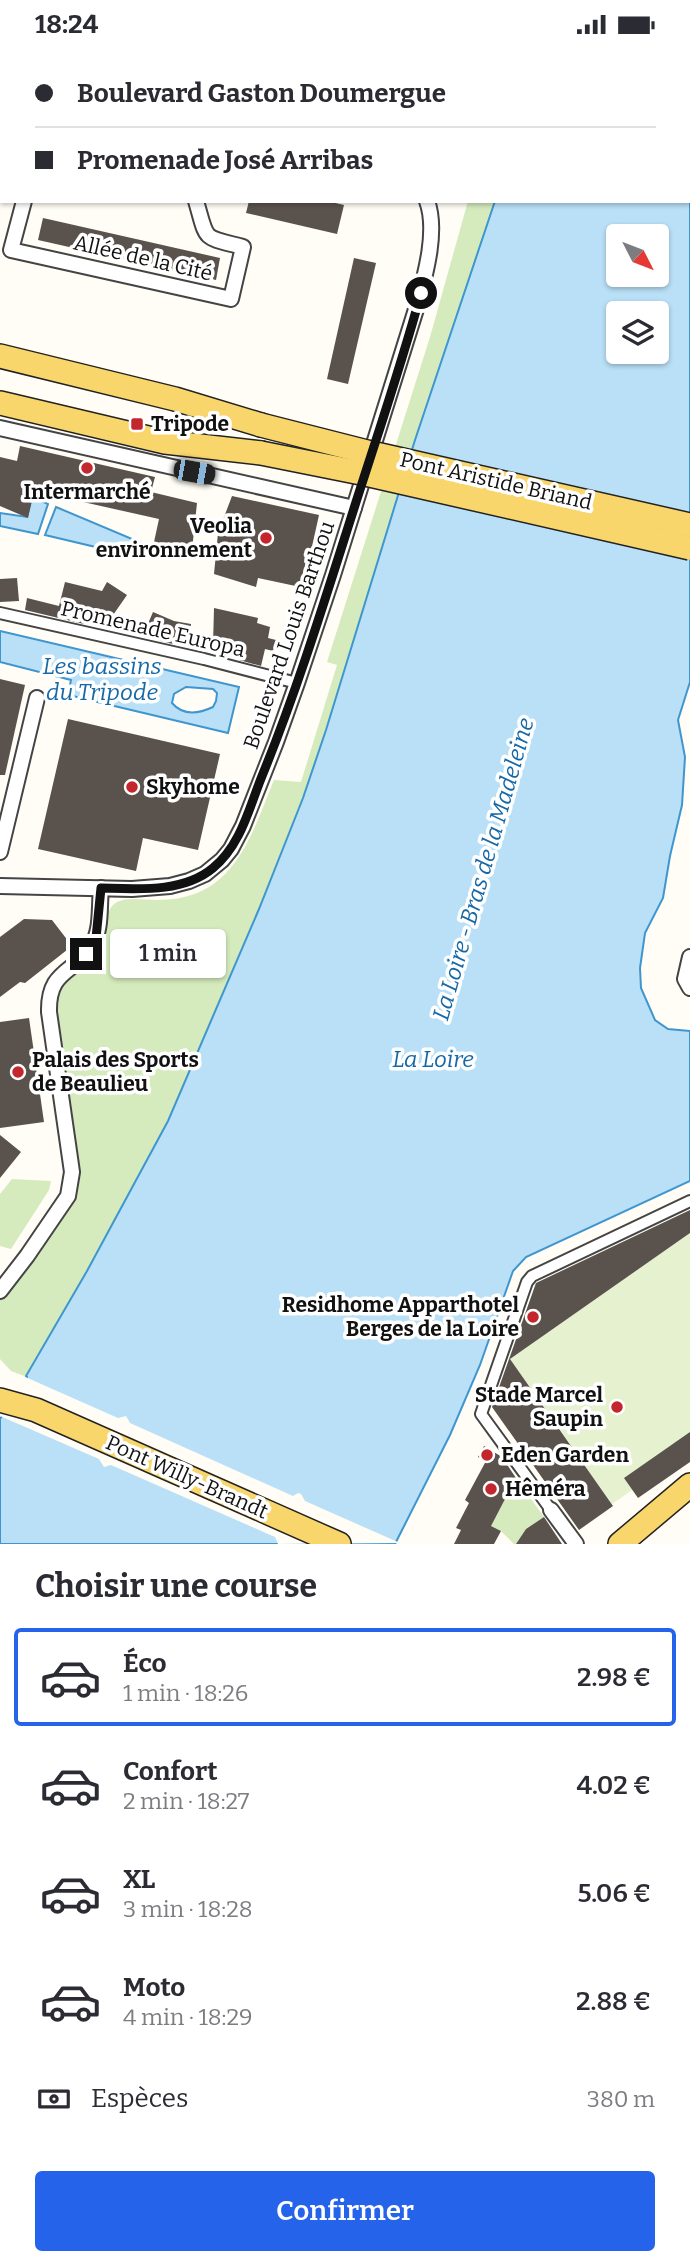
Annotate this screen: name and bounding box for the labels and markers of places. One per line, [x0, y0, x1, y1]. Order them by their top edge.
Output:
place label: Tripode [151, 411, 229, 437]
marker: Tripode [129, 416, 145, 432]
marker: Intermarché [79, 460, 95, 476]
place label: Intermarché [23, 479, 151, 505]
place label: Veolia environnement [96, 513, 253, 563]
marker: Veolia environnement [258, 530, 274, 546]
place label: Skyhome [146, 774, 240, 800]
marker: Skyhome [124, 779, 140, 795]
place label: Palais des Sports de Beaulieu [32, 1047, 199, 1097]
marker: Palais des Sports de Beaulieu [10, 1064, 26, 1080]
place label: Residhome Apparthotel Berges de la Loire [282, 1292, 519, 1342]
marker: Residhome Apparthotel Berges de la Loire [525, 1309, 541, 1325]
place label: Stade Marcel Saupin [475, 1382, 603, 1432]
marker: Stade Marcel Saupin [609, 1399, 625, 1415]
place label: Eden Garden [501, 1442, 629, 1468]
marker: Eden Garden [479, 1447, 495, 1463]
place label: Hêméra [505, 1476, 586, 1502]
marker: Hêméra [483, 1481, 499, 1497]

